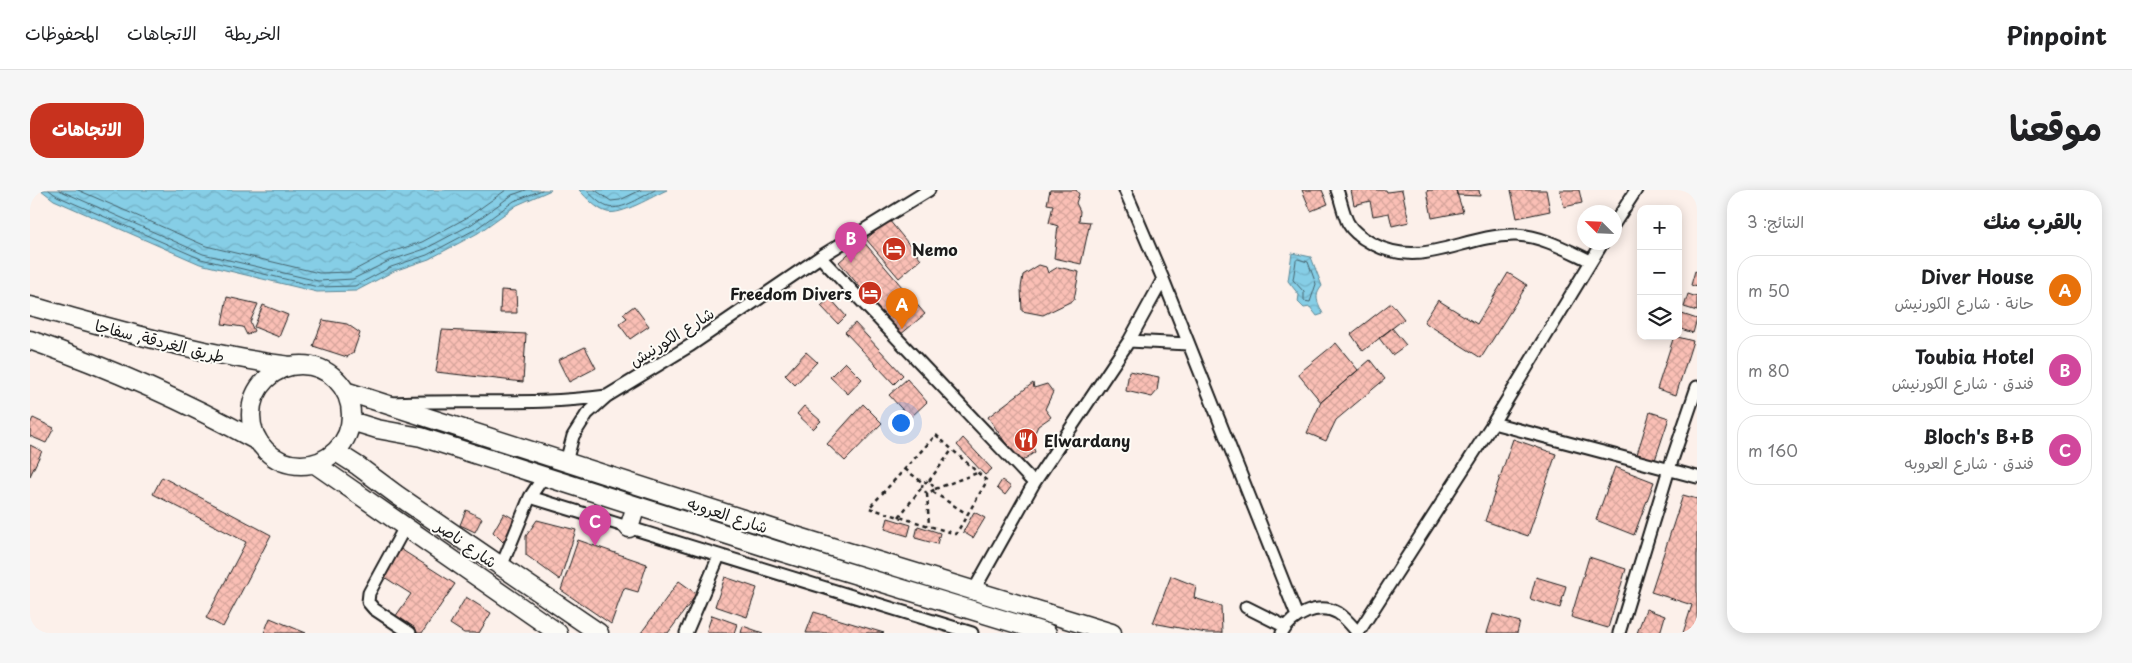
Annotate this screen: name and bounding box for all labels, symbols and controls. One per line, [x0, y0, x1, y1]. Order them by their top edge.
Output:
text: Pinpoint [2006, 17, 2107, 53]
text: المحفوظات [25, 19, 99, 46]
text: الاتجاهات [127, 19, 197, 46]
text: الخريطة [225, 19, 281, 46]
text: موقعنا [2009, 100, 2102, 153]
button: الاتجاهات [30, 103, 144, 158]
text: بالقرب منك [1983, 204, 2082, 236]
north arrow [1577, 205, 1622, 250]
map controls [1637, 205, 1682, 340]
button: + [1637, 205, 1682, 250]
text: النتائج: 3 [1747, 209, 1804, 233]
pin: B [835, 222, 867, 263]
hotel icon: Nemo [881, 236, 907, 262]
place label: Nemo [912, 237, 958, 261]
button: − [1637, 250, 1682, 295]
text: Diver House [1921, 262, 2034, 290]
text: 50 m [1748, 278, 1790, 302]
text: A [2059, 278, 2071, 302]
hotel icon: Freedom Divers [857, 280, 883, 306]
place label: Freedom Divers [730, 281, 852, 305]
pin: A [886, 288, 918, 329]
text: حانة · شارع الكورنيش [1894, 290, 2034, 314]
button: layers [1637, 295, 1682, 340]
street label: شارع الكورنيش [624, 300, 719, 372]
street label: طريق الغردقة, سفاجا [93, 312, 227, 368]
text: Toubia Hotel [1915, 342, 2034, 370]
text: 80 m [1748, 358, 1789, 382]
text: B [2060, 358, 2071, 382]
text: فندق · شارع الكورنيش [1892, 370, 2034, 394]
your location [888, 410, 914, 436]
text: Bloch's B+B [1924, 422, 2034, 450]
restaurant icon: Elwardany [1013, 427, 1039, 453]
place label: Elwardany [1044, 428, 1130, 452]
text: 160 m [1748, 438, 1798, 462]
text: C [2059, 438, 2071, 462]
text: فندق · شارع العروبه [1905, 450, 2034, 474]
street label: شارع العروبه [684, 490, 771, 539]
pin: C [579, 505, 611, 546]
street label: شارع ناصر [429, 512, 503, 574]

